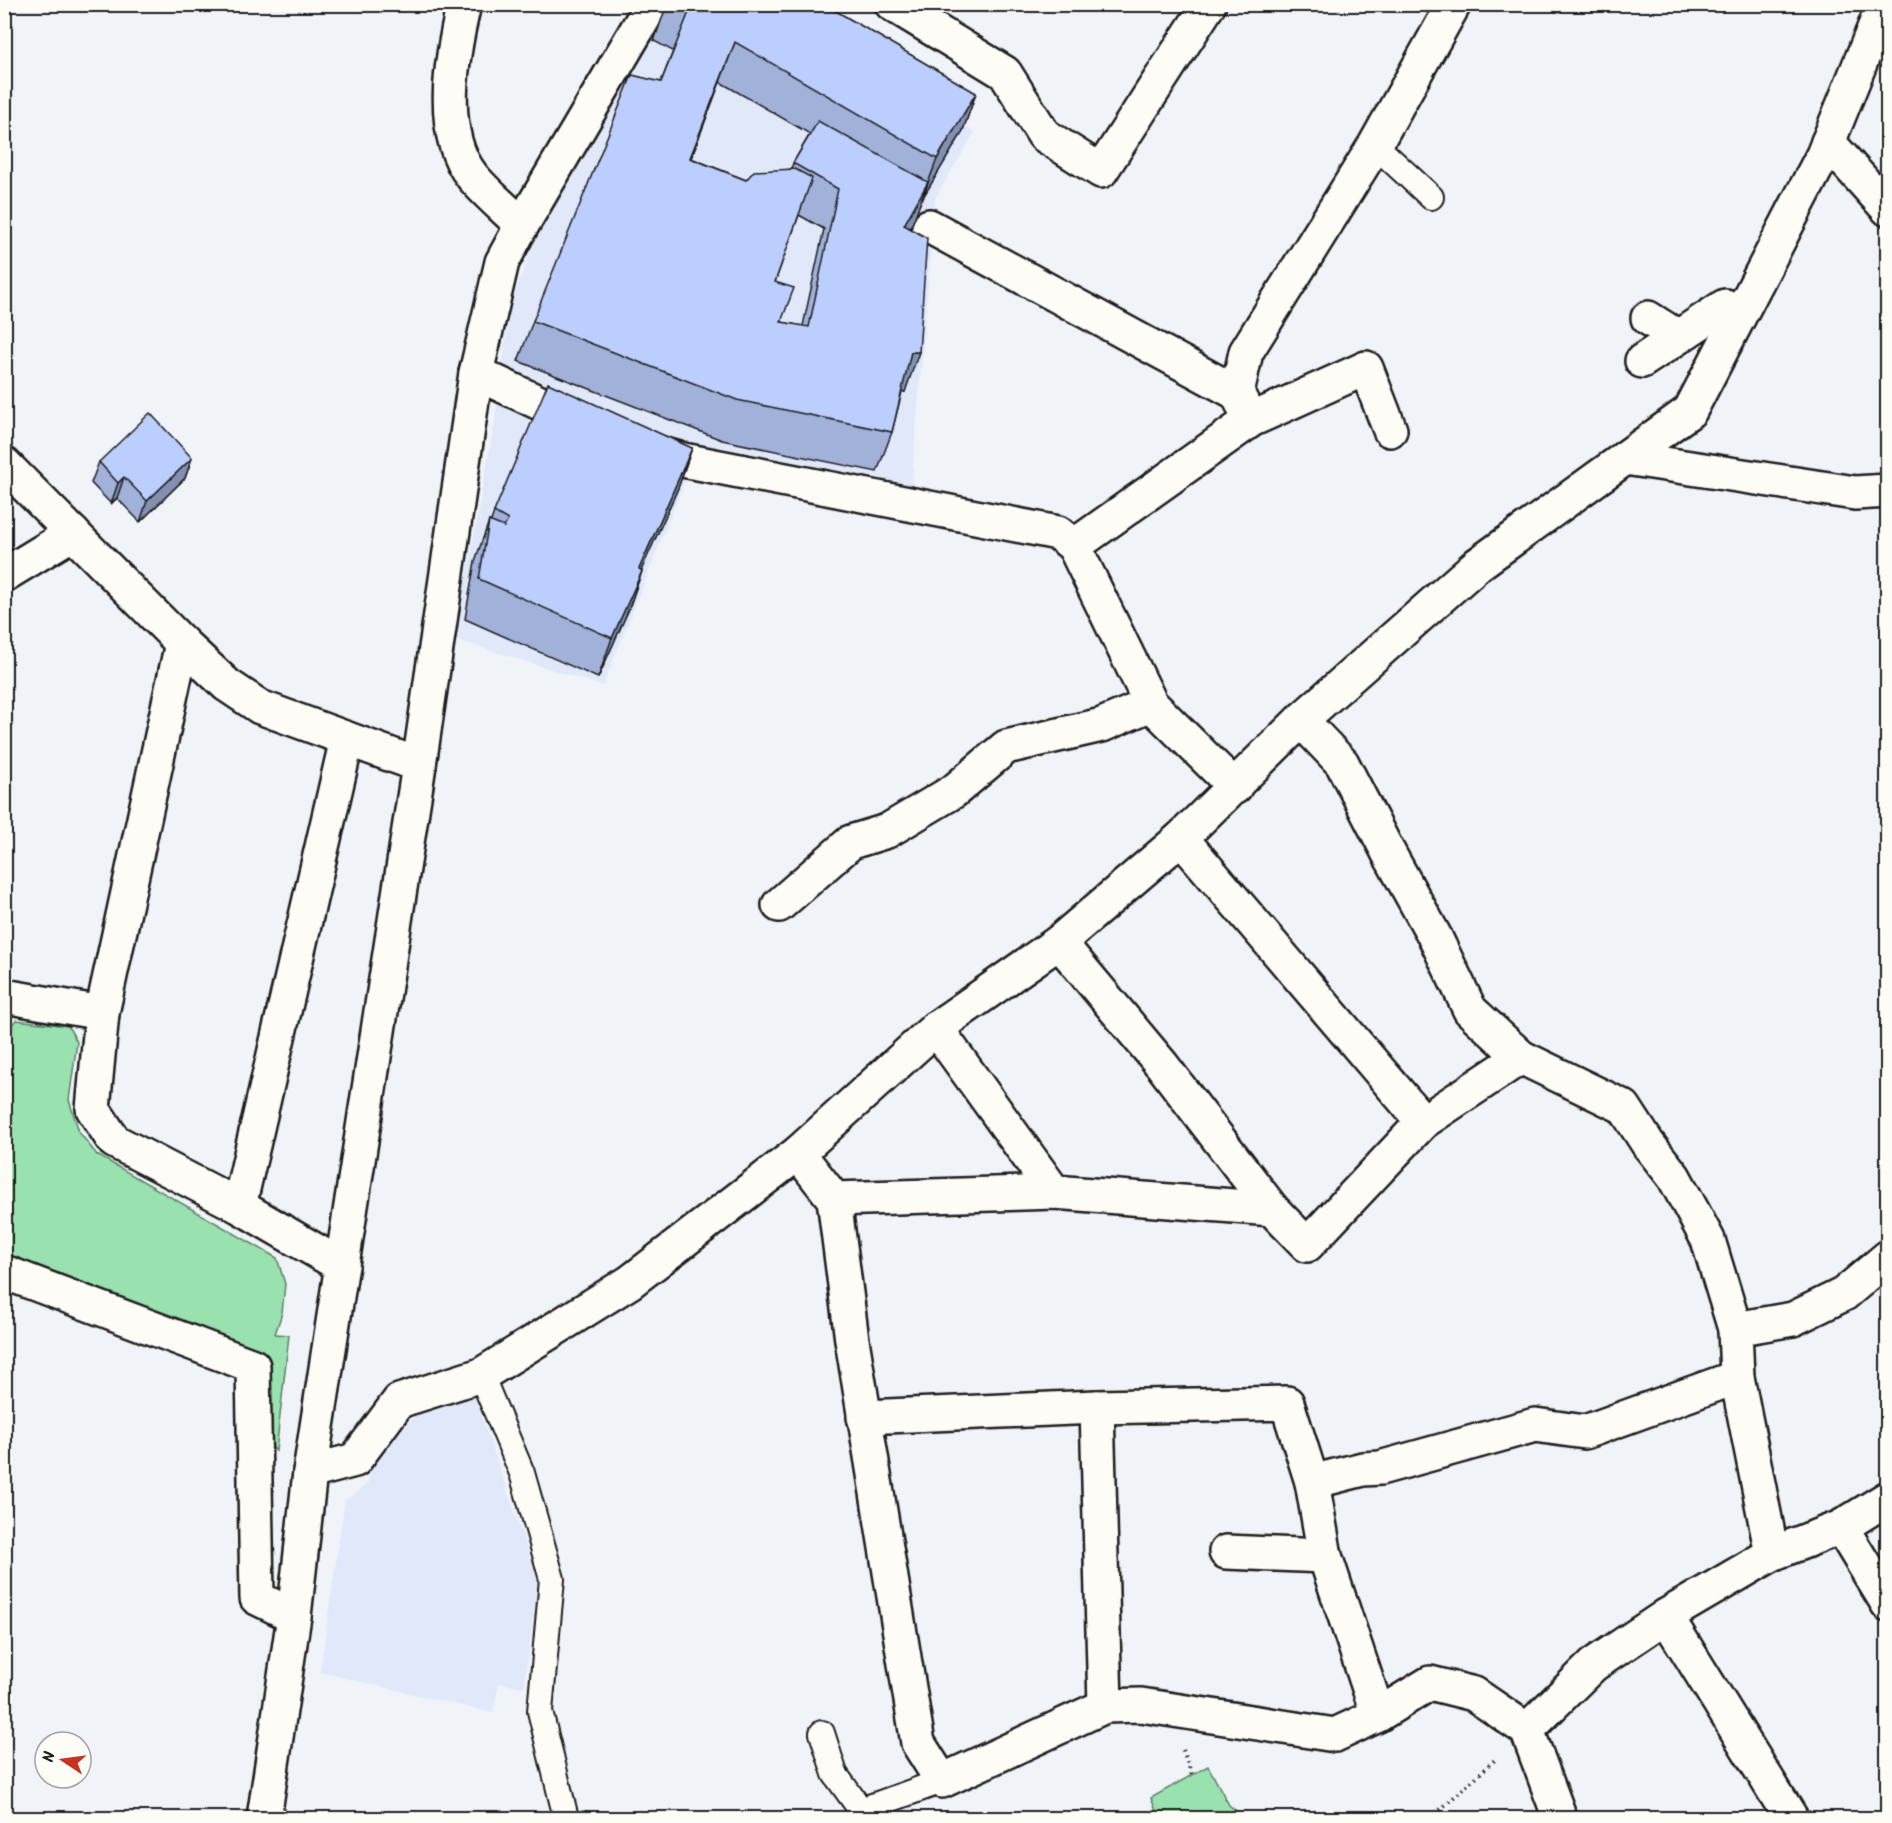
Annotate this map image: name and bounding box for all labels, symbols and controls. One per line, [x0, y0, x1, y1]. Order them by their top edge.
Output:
north arrow [33, 1730, 93, 1790]
text: N [37, 1749, 63, 1765]

